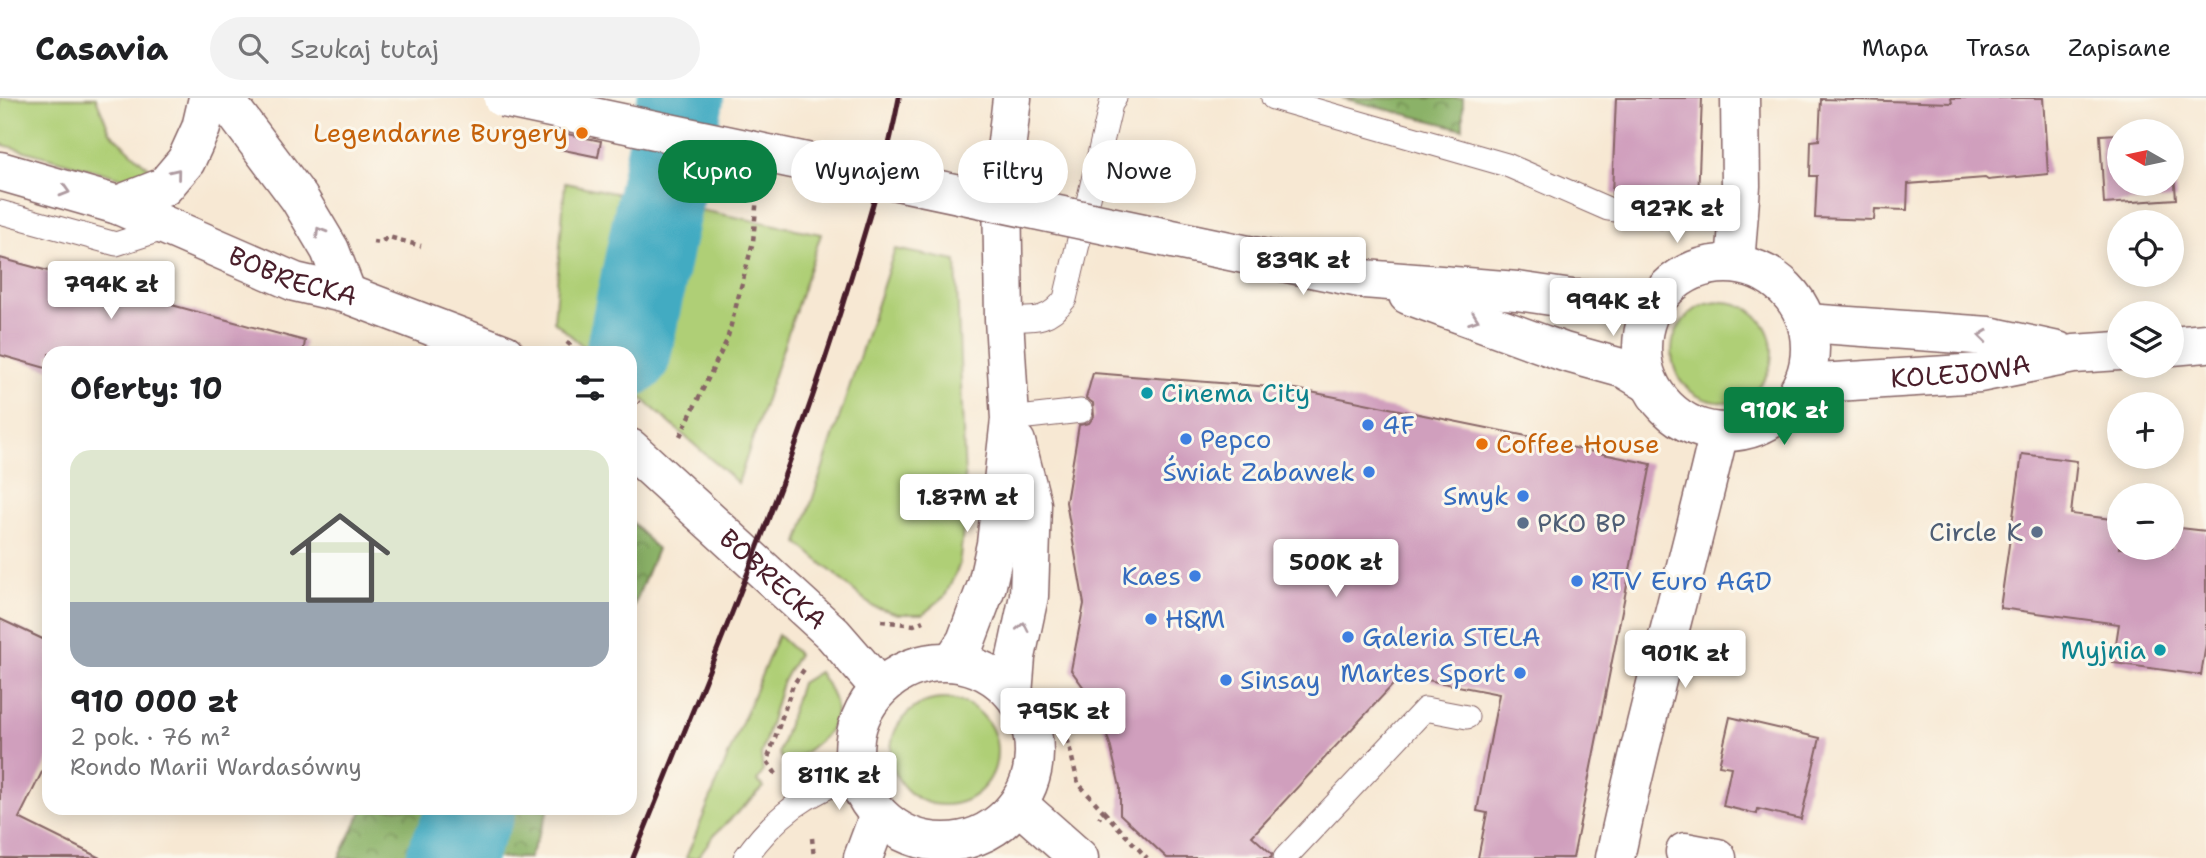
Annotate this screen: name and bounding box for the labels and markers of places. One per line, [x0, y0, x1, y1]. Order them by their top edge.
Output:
place label: Legendarne Burgery [313, 115, 568, 150]
marker: Legendarne Burgery [574, 125, 590, 141]
pin: 927K zł [1612, 186, 1742, 245]
pin: 839K zł [1238, 238, 1368, 297]
pin: 794K zł [46, 262, 176, 321]
pin: 994K zł [1548, 278, 1678, 338]
place label: Cinema City [1161, 375, 1310, 410]
marker: Cinema City [1139, 385, 1155, 401]
pin: 910K zł [1719, 388, 1849, 447]
place label: 4F [1382, 407, 1415, 442]
marker: 4F [1360, 417, 1376, 433]
place label: Pepco [1200, 421, 1272, 456]
place label: Coffee House [1496, 426, 1660, 461]
marker: Pepco [1178, 431, 1194, 447]
marker: Coffee House [1474, 436, 1490, 452]
place label: Świat Zabawek [1162, 454, 1355, 489]
marker: Świat Zabawek [1361, 464, 1377, 480]
pin: 1.87M zł [895, 474, 1039, 534]
place label: Smyk [1443, 478, 1509, 513]
marker: Smyk [1515, 488, 1531, 504]
place label: PKO BP [1537, 505, 1626, 540]
place label: Circle K [1929, 514, 2023, 549]
marker: PKO BP [1515, 515, 1531, 531]
marker: Circle K [2029, 524, 2045, 540]
pin: 500K zł [1271, 540, 1401, 599]
place label: Kaes [1122, 558, 1181, 593]
place label: RTV Euro AGD [1591, 563, 1772, 598]
marker: Kaes [1187, 568, 1203, 584]
marker: RTV Euro AGD [1569, 573, 1585, 589]
place label: H&M [1165, 601, 1225, 636]
marker: H&M [1143, 611, 1159, 627]
place label: Galeria STELA [1362, 619, 1541, 654]
marker: Galeria STELA [1340, 629, 1356, 645]
pin: 901K zł [1620, 630, 1750, 690]
place label: Myjnia [2060, 632, 2146, 667]
marker: Myjnia [2152, 642, 2168, 658]
place label: Martes Sport [1340, 655, 1506, 690]
place label: Sinsay [1240, 662, 1320, 697]
marker: Martes Sport [1512, 665, 1528, 681]
marker: Sinsay [1218, 672, 1234, 688]
pin: 795K zł [998, 688, 1128, 748]
pin: 811K zł [774, 752, 904, 812]

